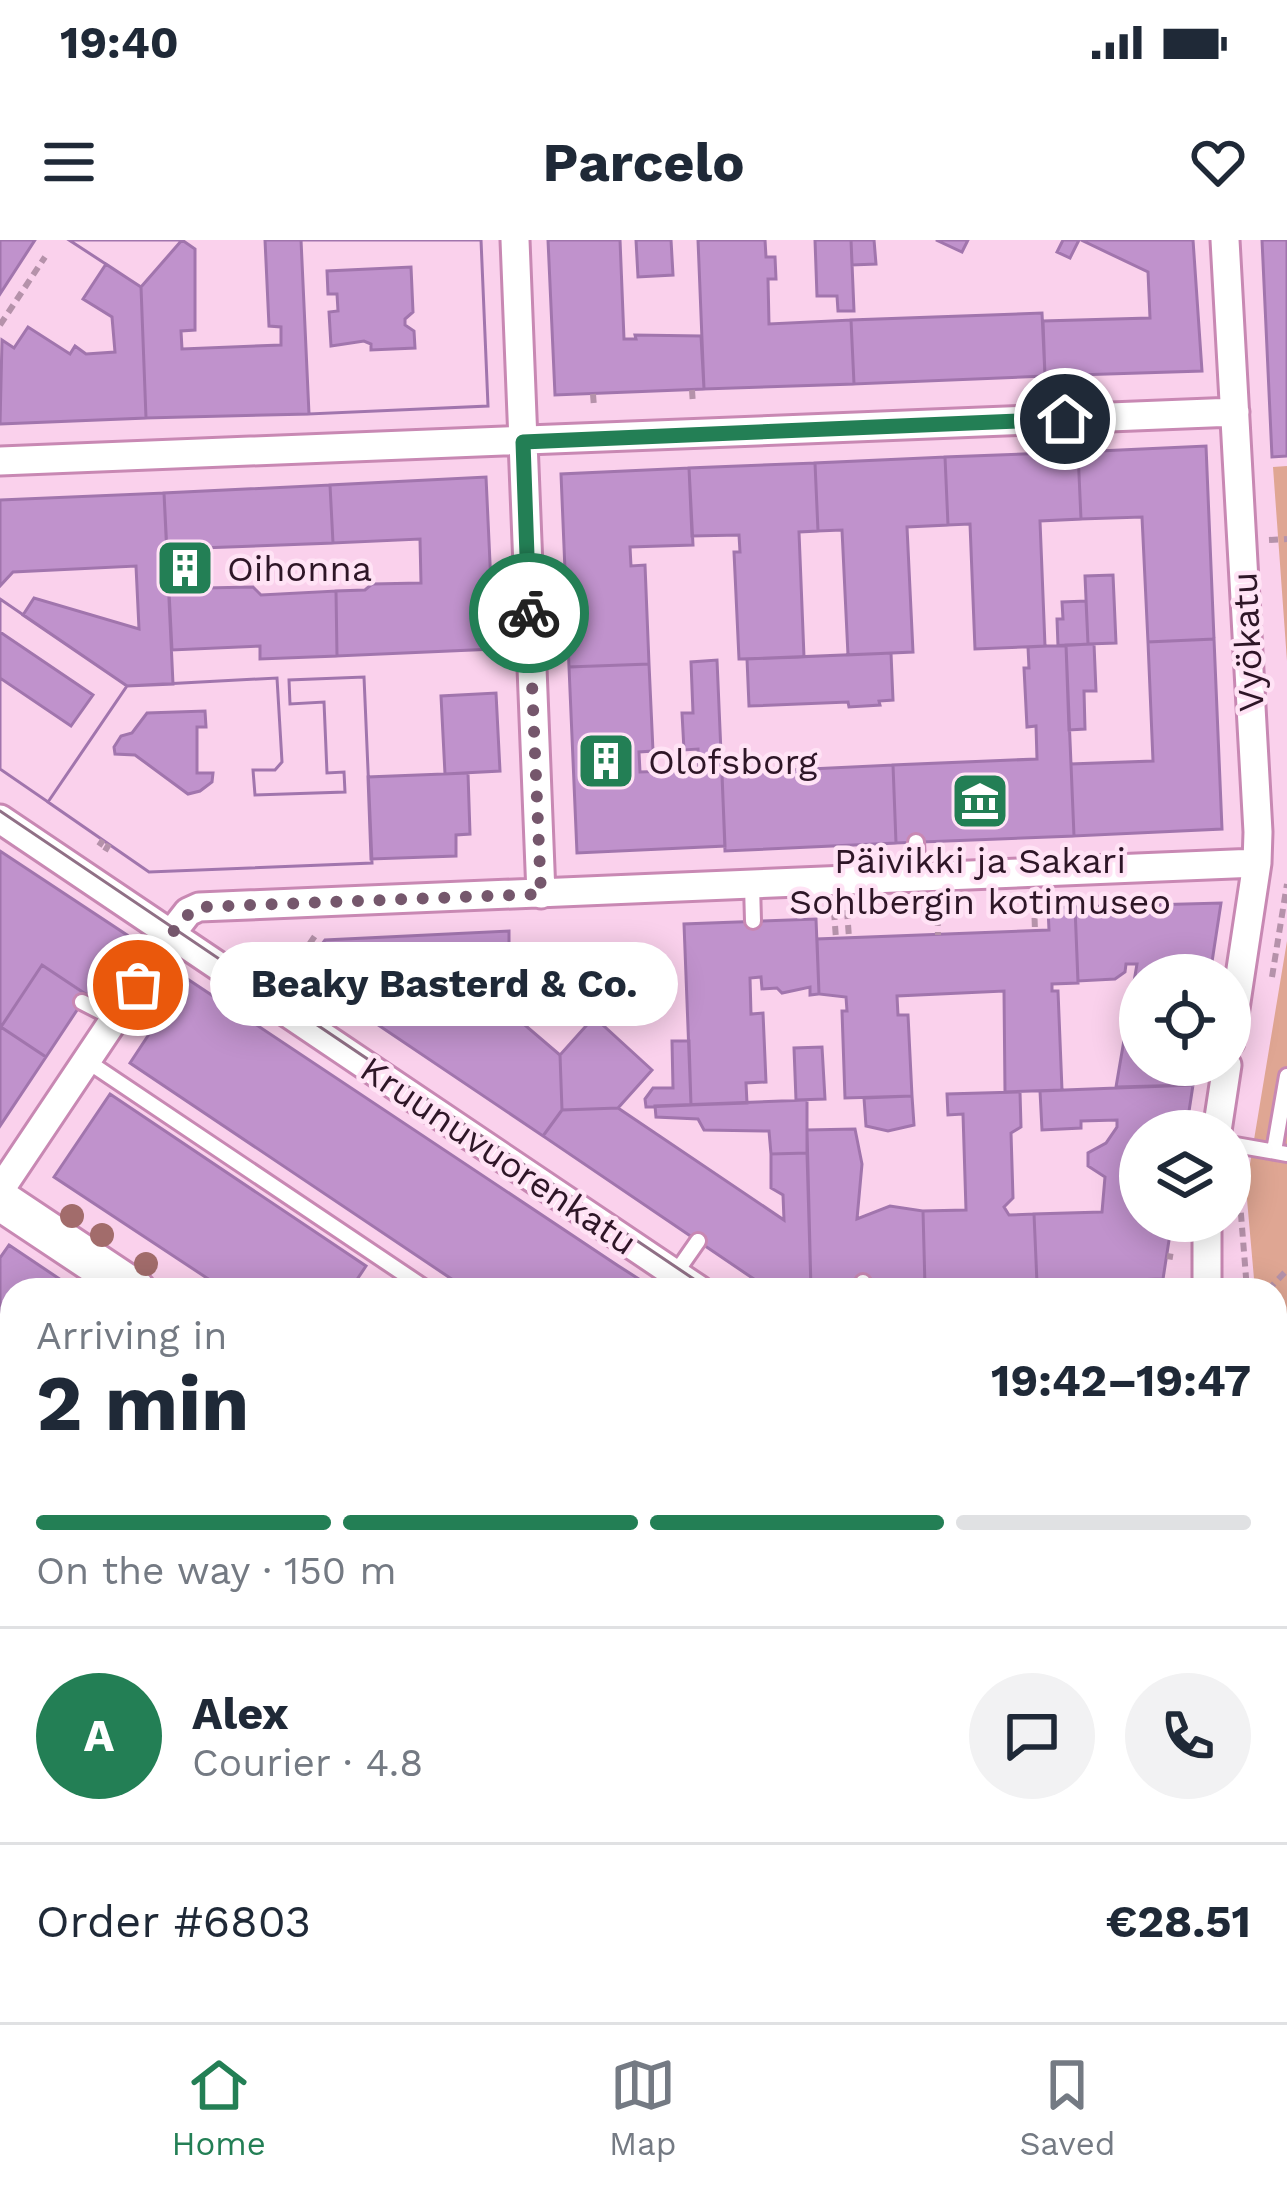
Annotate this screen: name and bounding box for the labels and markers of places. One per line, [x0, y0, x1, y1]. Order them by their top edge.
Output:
pin [1014, 368, 1116, 470]
building icon: Oihonna [154, 537, 216, 599]
place label: Oihonna [227, 548, 372, 590]
building icon: Olofsborg [575, 730, 637, 792]
place label: Olofsborg [648, 741, 818, 783]
museum icon: Päivikki ja Sakari Sohlbergin kotimuseo [949, 770, 1011, 832]
place label: Päivikki ja Sakari Sohlbergin kotimuseo [789, 840, 1171, 923]
pin [87, 934, 189, 1036]
callout: Beaky Basterd & Co. [210, 943, 678, 1027]

